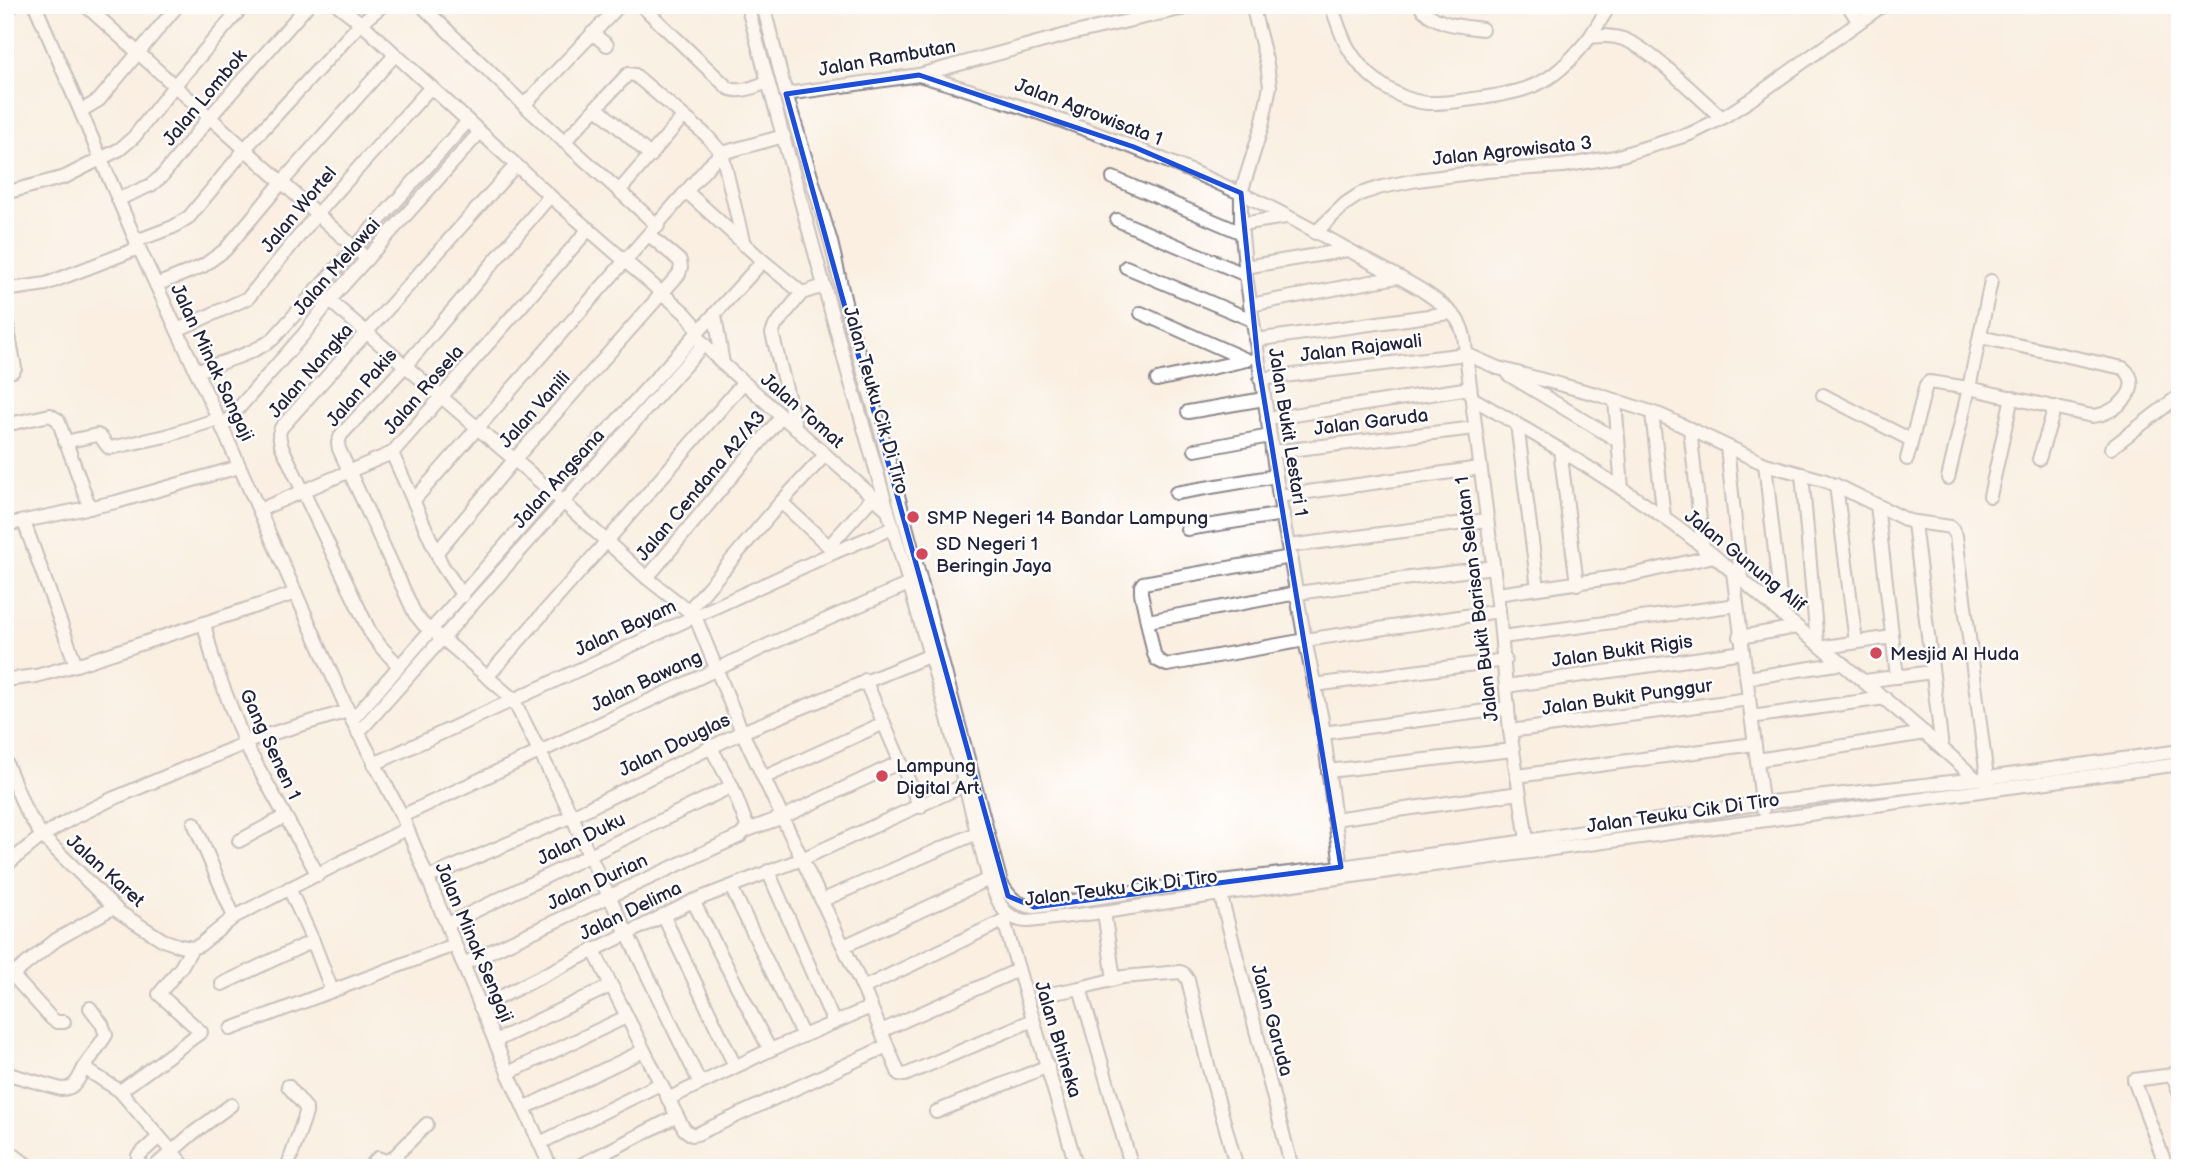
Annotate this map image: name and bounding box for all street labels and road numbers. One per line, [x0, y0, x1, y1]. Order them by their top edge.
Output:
street label: Jalan Rambutan [817, 35, 958, 82]
street label: Jalan Lombok [158, 45, 253, 151]
street label: Jalan Agrowisata 1 [1011, 74, 1165, 151]
street label: Jalan Agrowisata 3 [1431, 132, 1593, 171]
street label: Jalan Wortel [257, 162, 342, 258]
street label: Jalan Melawai [289, 214, 386, 320]
street label: Jalan Minak Sangaji [165, 280, 258, 445]
street label: Jalan Teuku Cik Di Tiro [838, 304, 913, 497]
street label: Jalan Nangka [264, 319, 358, 423]
street label: Jalan Rajawali [1299, 330, 1423, 367]
street label: Jalan Rosela [379, 341, 469, 439]
street label: Jalan Pakis [322, 344, 402, 432]
street label: Jalan Bukit Lestari 1 [1263, 346, 1312, 518]
street label: Jalan Vanili [495, 367, 576, 453]
street label: Jalan Tomat [756, 369, 849, 454]
street label: Jalan Garuda [1313, 404, 1430, 441]
street label: Jalan Cendana A2/A3 [631, 406, 771, 566]
street label: Jalan Angsana [508, 425, 610, 533]
street label: Jalan Bukit Barisan Selatan 1 [1451, 475, 1504, 723]
street label: Jalan Gunung Alif [1680, 505, 1811, 617]
street label: Jalan Bayam [571, 595, 680, 662]
street label: Jalan Bukit Rigis [1550, 630, 1694, 673]
street label: Jalan Bawang [587, 646, 706, 717]
street label: Jalan Bukit Punggur [1540, 674, 1715, 721]
street label: Gang Senen 1 [234, 686, 305, 804]
street label: Jalan Douglas [615, 708, 734, 782]
street label: Jalan Teuku Cik Di Tiro [1585, 789, 1781, 838]
street label: Jalan Duku [534, 808, 629, 871]
street label: Jalan Karet [61, 830, 149, 912]
street label: Jalan Durian [544, 849, 652, 916]
street label: Jalan Minak Sengaji [430, 859, 518, 1026]
street label: Jalan Teuku Cik Di Tiro [1023, 865, 1219, 912]
street label: Jalan Delima [576, 877, 686, 946]
street label: Jalan Garuda [1246, 962, 1298, 1079]
street label: Jalan Bhineka [1029, 978, 1086, 1101]

